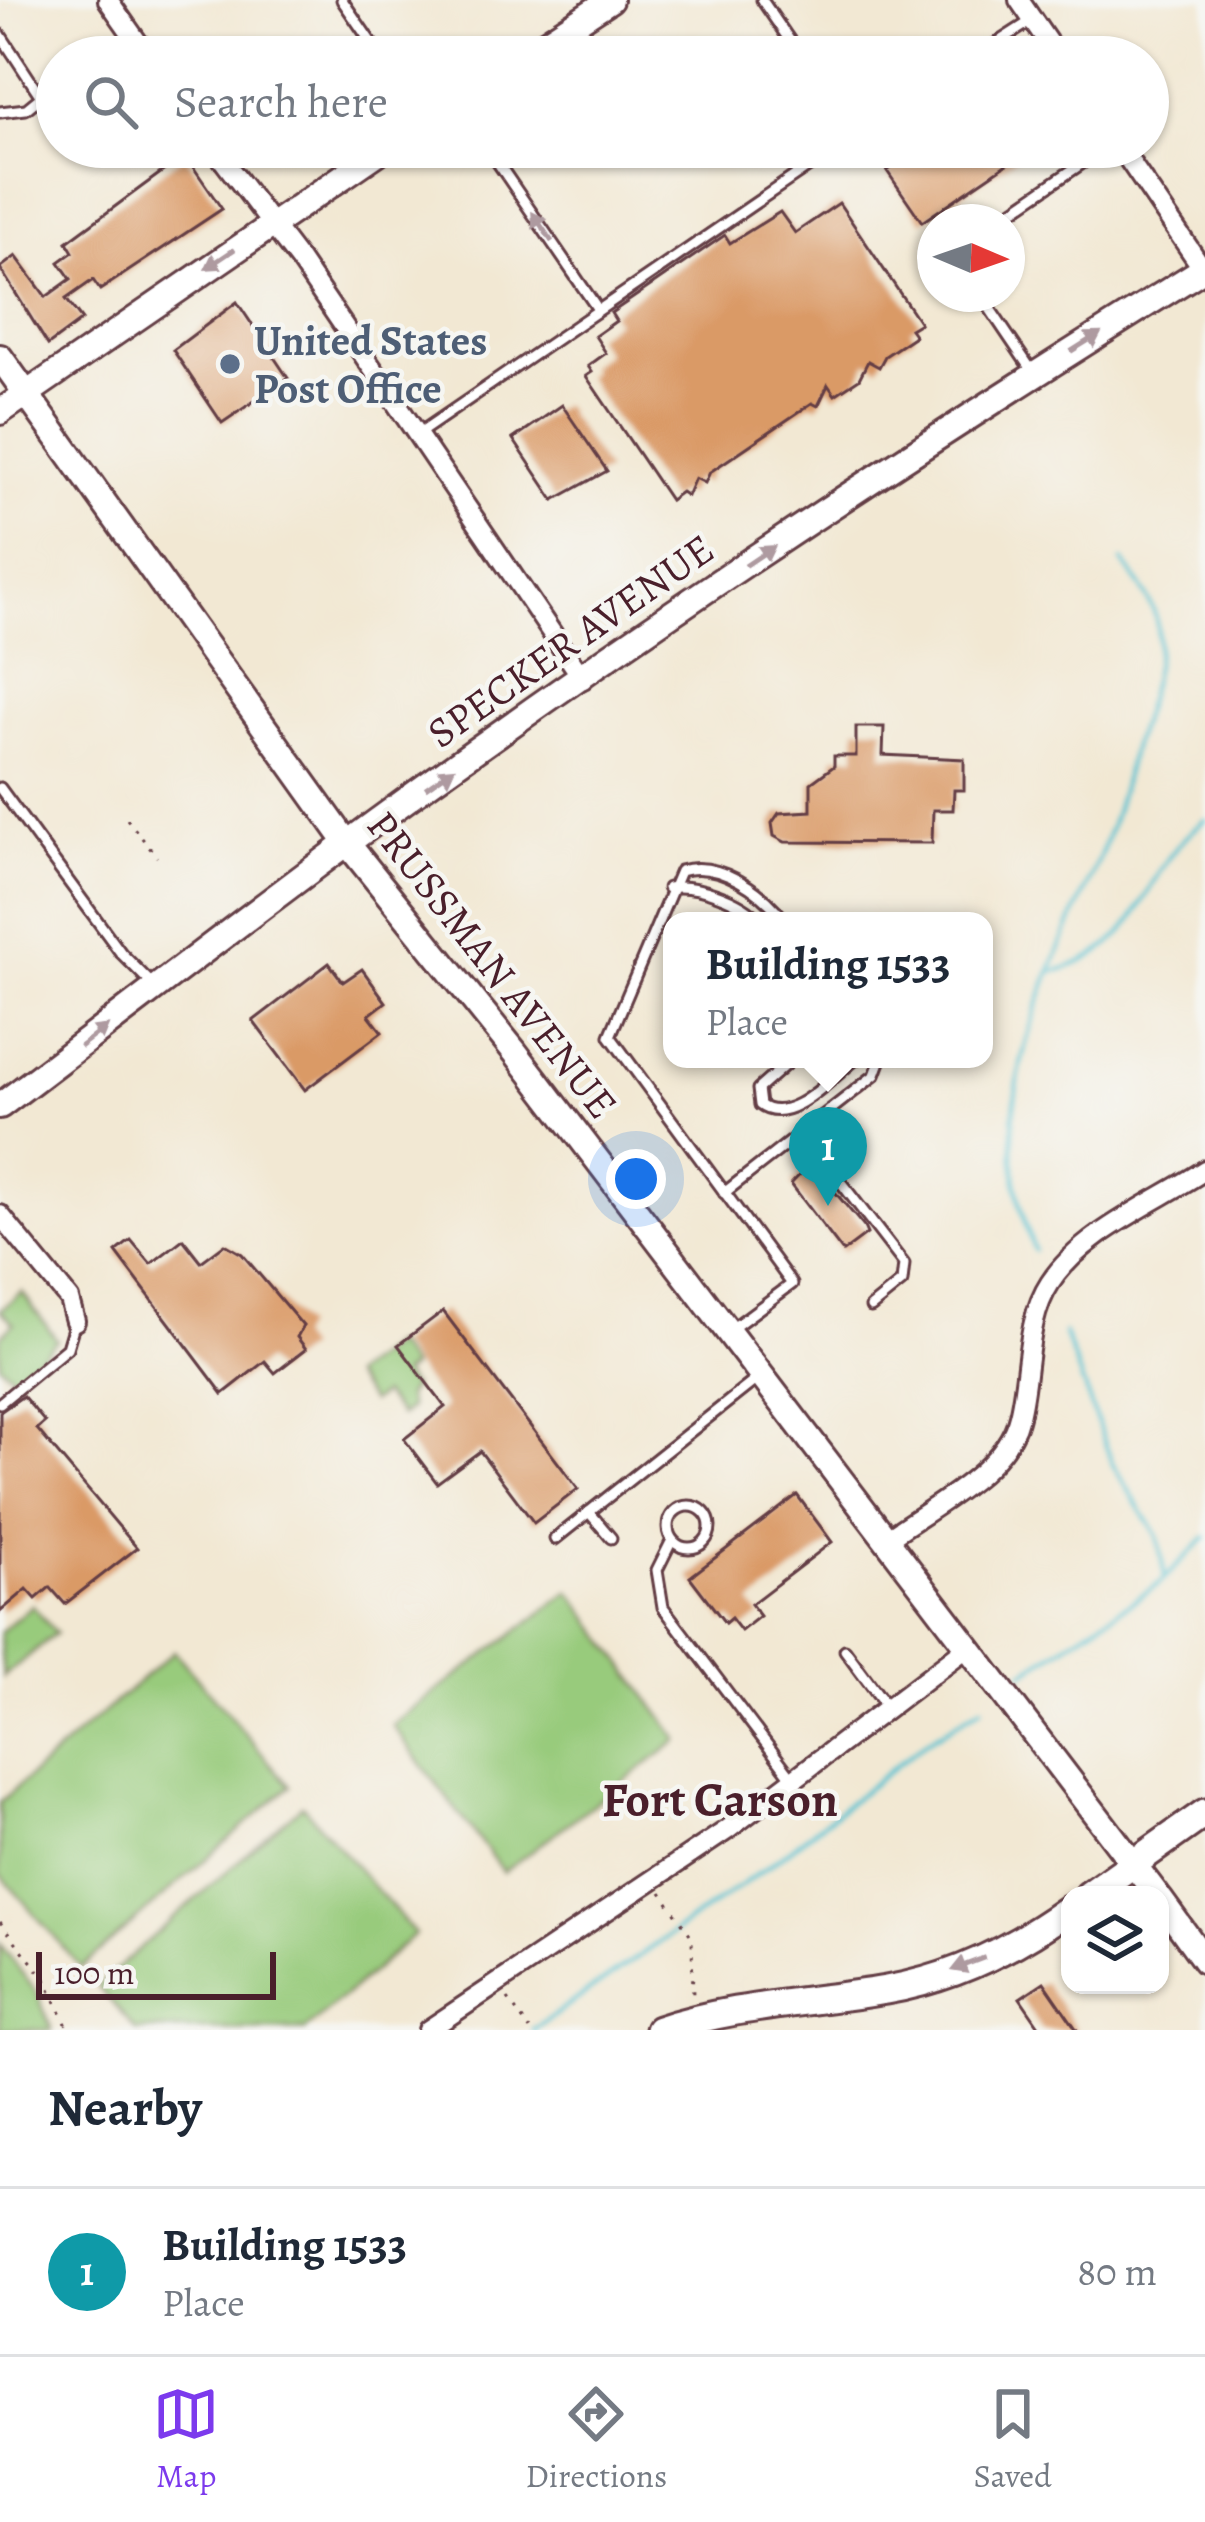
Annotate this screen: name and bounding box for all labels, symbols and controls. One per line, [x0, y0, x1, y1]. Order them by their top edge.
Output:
search box [36, 36, 1169, 168]
icon: search [78, 69, 144, 135]
text: Search here [174, 71, 388, 133]
north arrow [917, 204, 1025, 312]
one-way arrow [531, 211, 553, 244]
one-way arrow [203, 247, 236, 270]
place label: United States Post Office [254, 312, 487, 417]
one-way arrow [1069, 332, 1103, 353]
marker: United States Post Office [217, 351, 243, 377]
street label: SPECKER AVENUE [416, 520, 725, 761]
one-way arrow [744, 545, 777, 567]
one-way arrow [424, 767, 456, 790]
street label: PRUSSMAN AVENUE [354, 798, 631, 1130]
popup [663, 912, 993, 1068]
text: Building 1533 [705, 933, 951, 995]
text: Place [705, 995, 788, 1048]
one-way arrow [78, 1024, 109, 1049]
pin: 1 [789, 1107, 867, 1206]
your location [606, 1149, 666, 1209]
district label: Fort Carson [602, 1767, 838, 1833]
map controls [1061, 1886, 1169, 1994]
button: layers [1061, 1886, 1169, 1994]
scale bar [36, 1946, 276, 1999]
text: 100 m [54, 1950, 134, 1995]
one-way arrow [949, 1956, 985, 1975]
text: Nearby [48, 2073, 202, 2143]
text: Building 1533 [162, 2214, 407, 2276]
text: 1 [80, 2245, 94, 2298]
text: 80 m [1077, 2245, 1157, 2298]
text: Place [162, 2276, 245, 2329]
tab: Map [153, 2381, 219, 2498]
tab: Directions [526, 2381, 667, 2498]
tab: Saved [974, 2381, 1052, 2498]

